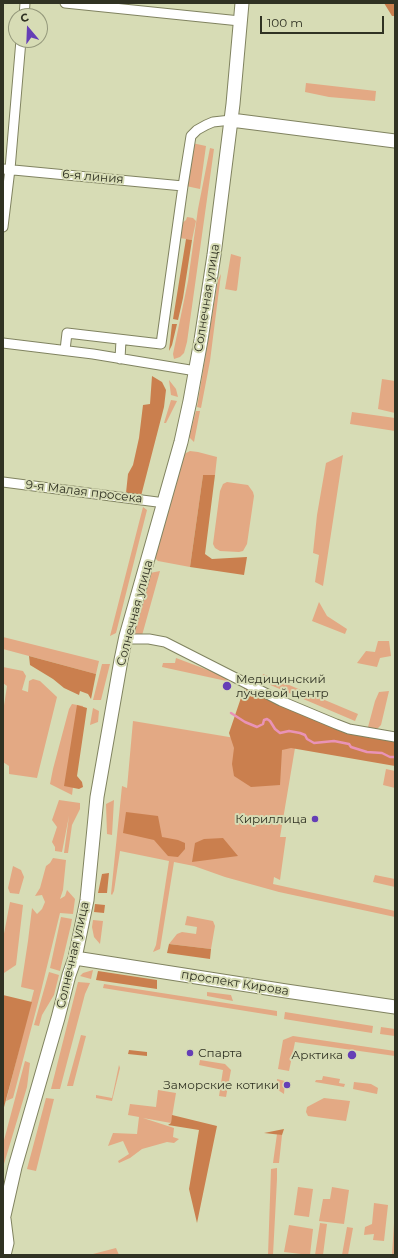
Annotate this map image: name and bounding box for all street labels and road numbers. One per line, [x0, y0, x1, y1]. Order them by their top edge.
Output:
street label: 6-я линия [62, 167, 124, 187]
street label: Солнечная улица [191, 243, 223, 353]
street label: 9-я Малая просека [25, 478, 143, 506]
street label: Солнечная улица [114, 558, 156, 668]
street label: Солнечная улица [54, 900, 92, 1010]
street label: проспект Кирова [180, 967, 290, 999]

